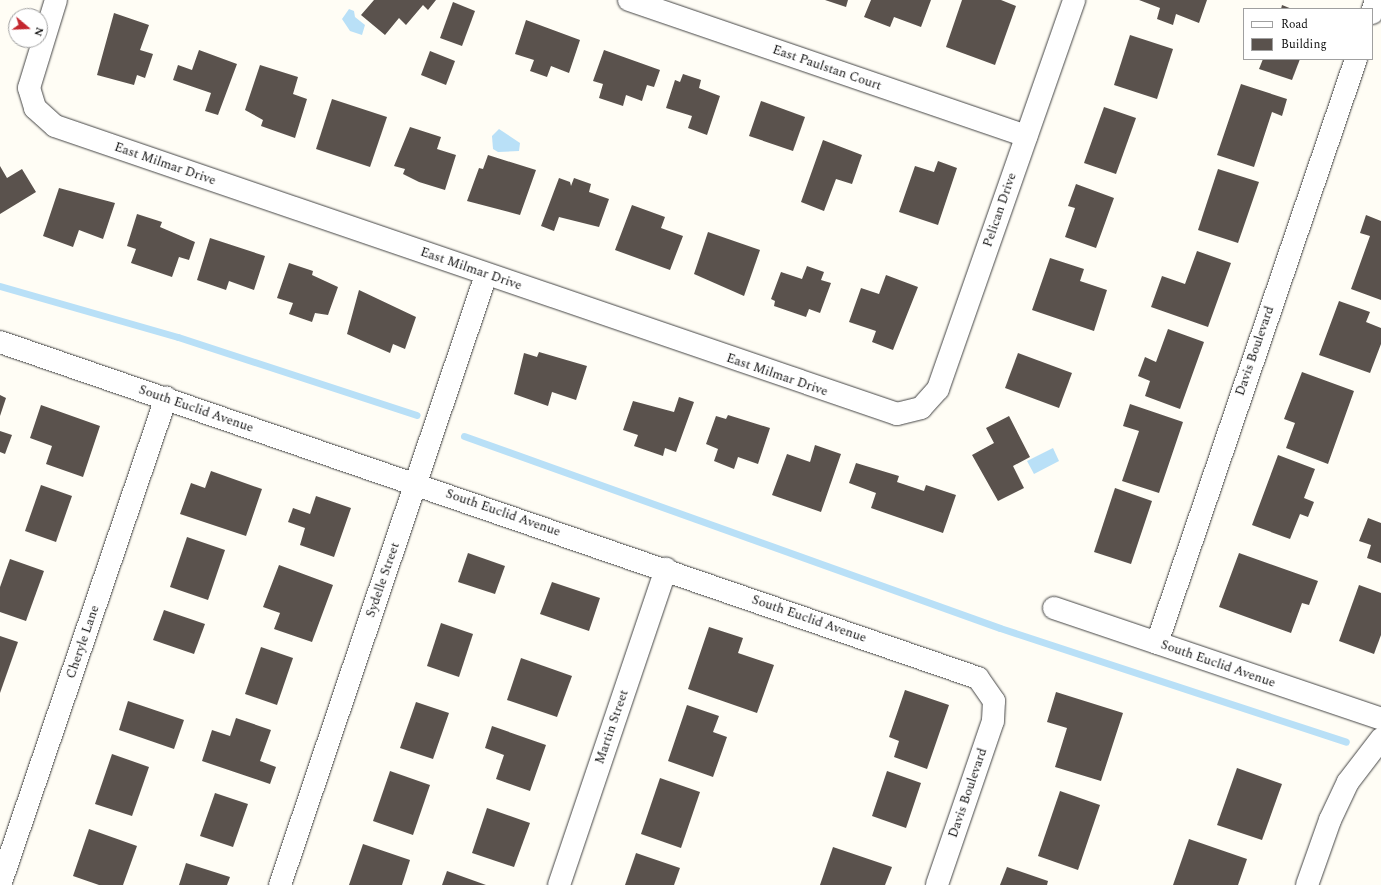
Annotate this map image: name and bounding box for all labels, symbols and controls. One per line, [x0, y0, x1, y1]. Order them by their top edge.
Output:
north arrow [8, 8, 48, 48]
legend [1243, 8, 1373, 60]
text: Road [1281, 15, 1308, 34]
text: N [29, 25, 48, 39]
text: Building [1281, 35, 1327, 54]
street label: East Paulstan Court [770, 42, 884, 94]
street label: East Milmar Drive [112, 139, 218, 189]
street label: Pelican Drive [980, 171, 1020, 249]
street label: East Milmar Drive [418, 244, 524, 294]
street label: Davis Boulevard [1232, 304, 1278, 398]
street label: East Milmar Drive [724, 350, 830, 400]
street label: South Euclid Avenue [137, 382, 255, 436]
street label: South Euclid Avenue [444, 486, 562, 540]
street label: Sydelle Street [363, 540, 403, 620]
street label: South Euclid Avenue [750, 592, 868, 646]
street label: Cheryle Lane [63, 603, 103, 681]
street label: South Euclid Avenue [1159, 637, 1277, 691]
street label: Martin Street [592, 688, 632, 766]
street label: Davis Boulevard [945, 746, 991, 840]

